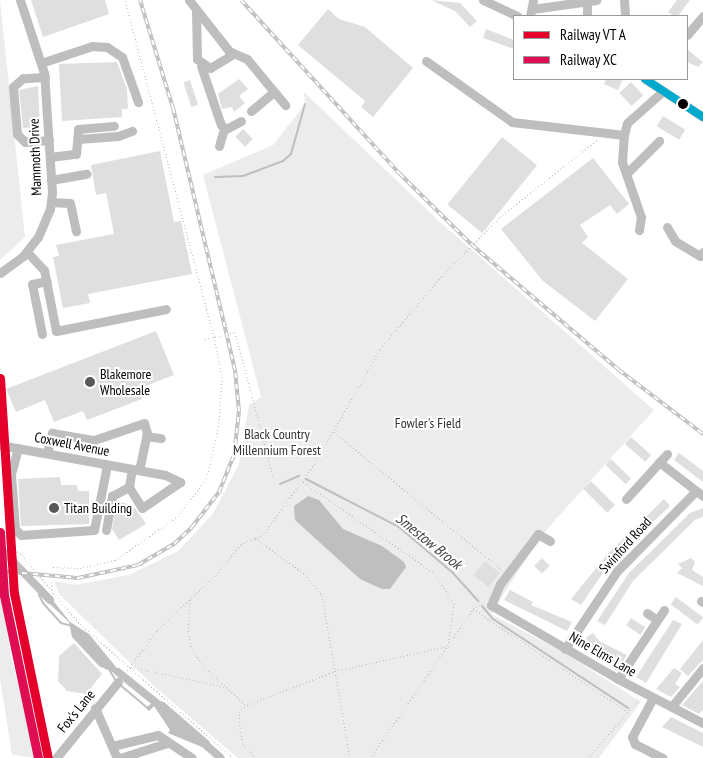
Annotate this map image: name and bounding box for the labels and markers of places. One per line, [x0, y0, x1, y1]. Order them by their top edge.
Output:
unlabelled marker [678, 99, 688, 109]
place label: Blakemore Wholesale [100, 366, 151, 398]
marker: Blakemore Wholesale [84, 376, 96, 388]
place label: Titan Building [64, 500, 132, 516]
marker: Titan Building [48, 502, 60, 514]

